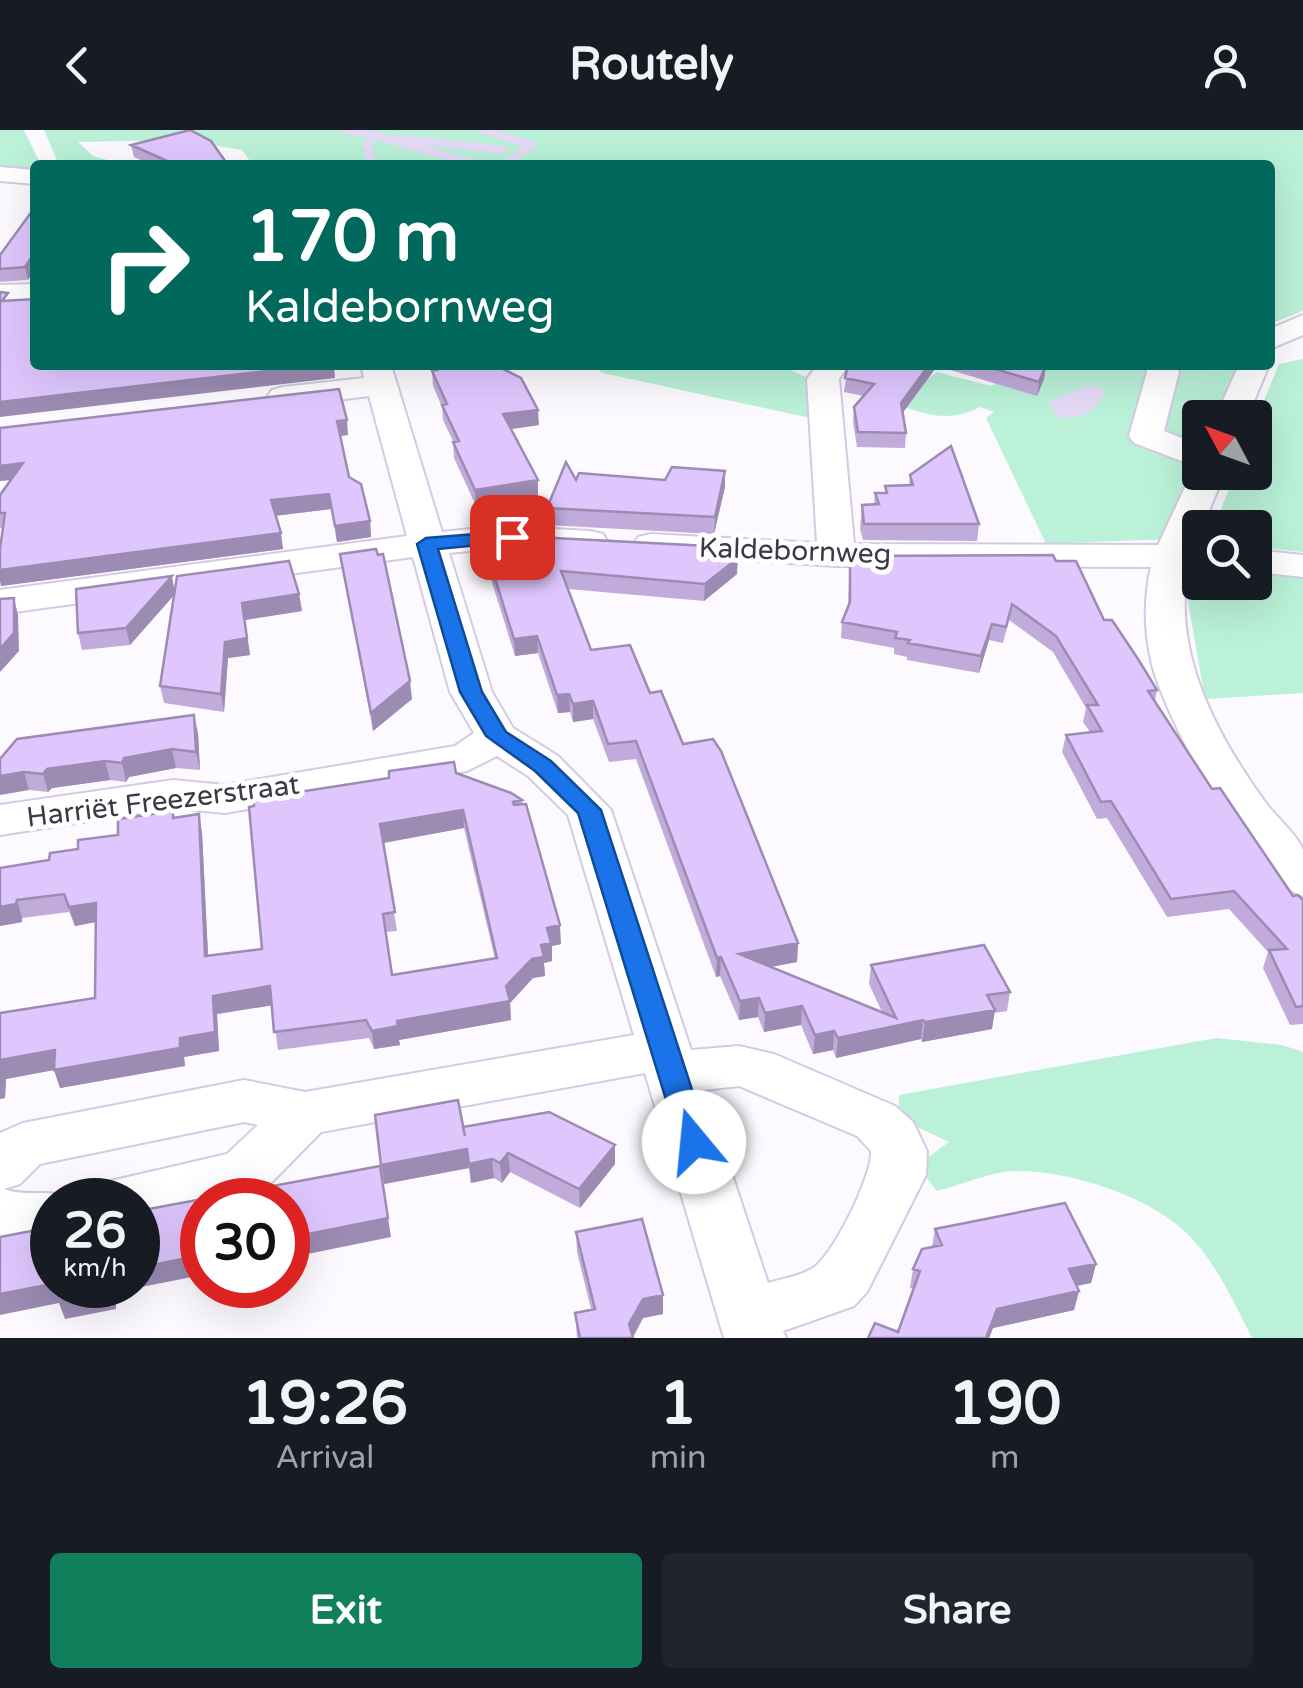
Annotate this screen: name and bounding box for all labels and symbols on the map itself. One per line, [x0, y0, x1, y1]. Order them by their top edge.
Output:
north arrow [1182, 400, 1272, 490]
pin [470, 495, 555, 580]
street label: Kaldebornweg [698, 531, 892, 571]
street label: Harriët Freezerstraat [25, 767, 302, 835]
position arrow [642, 1090, 746, 1194]
speed limit sign: 30 [180, 1178, 310, 1308]

